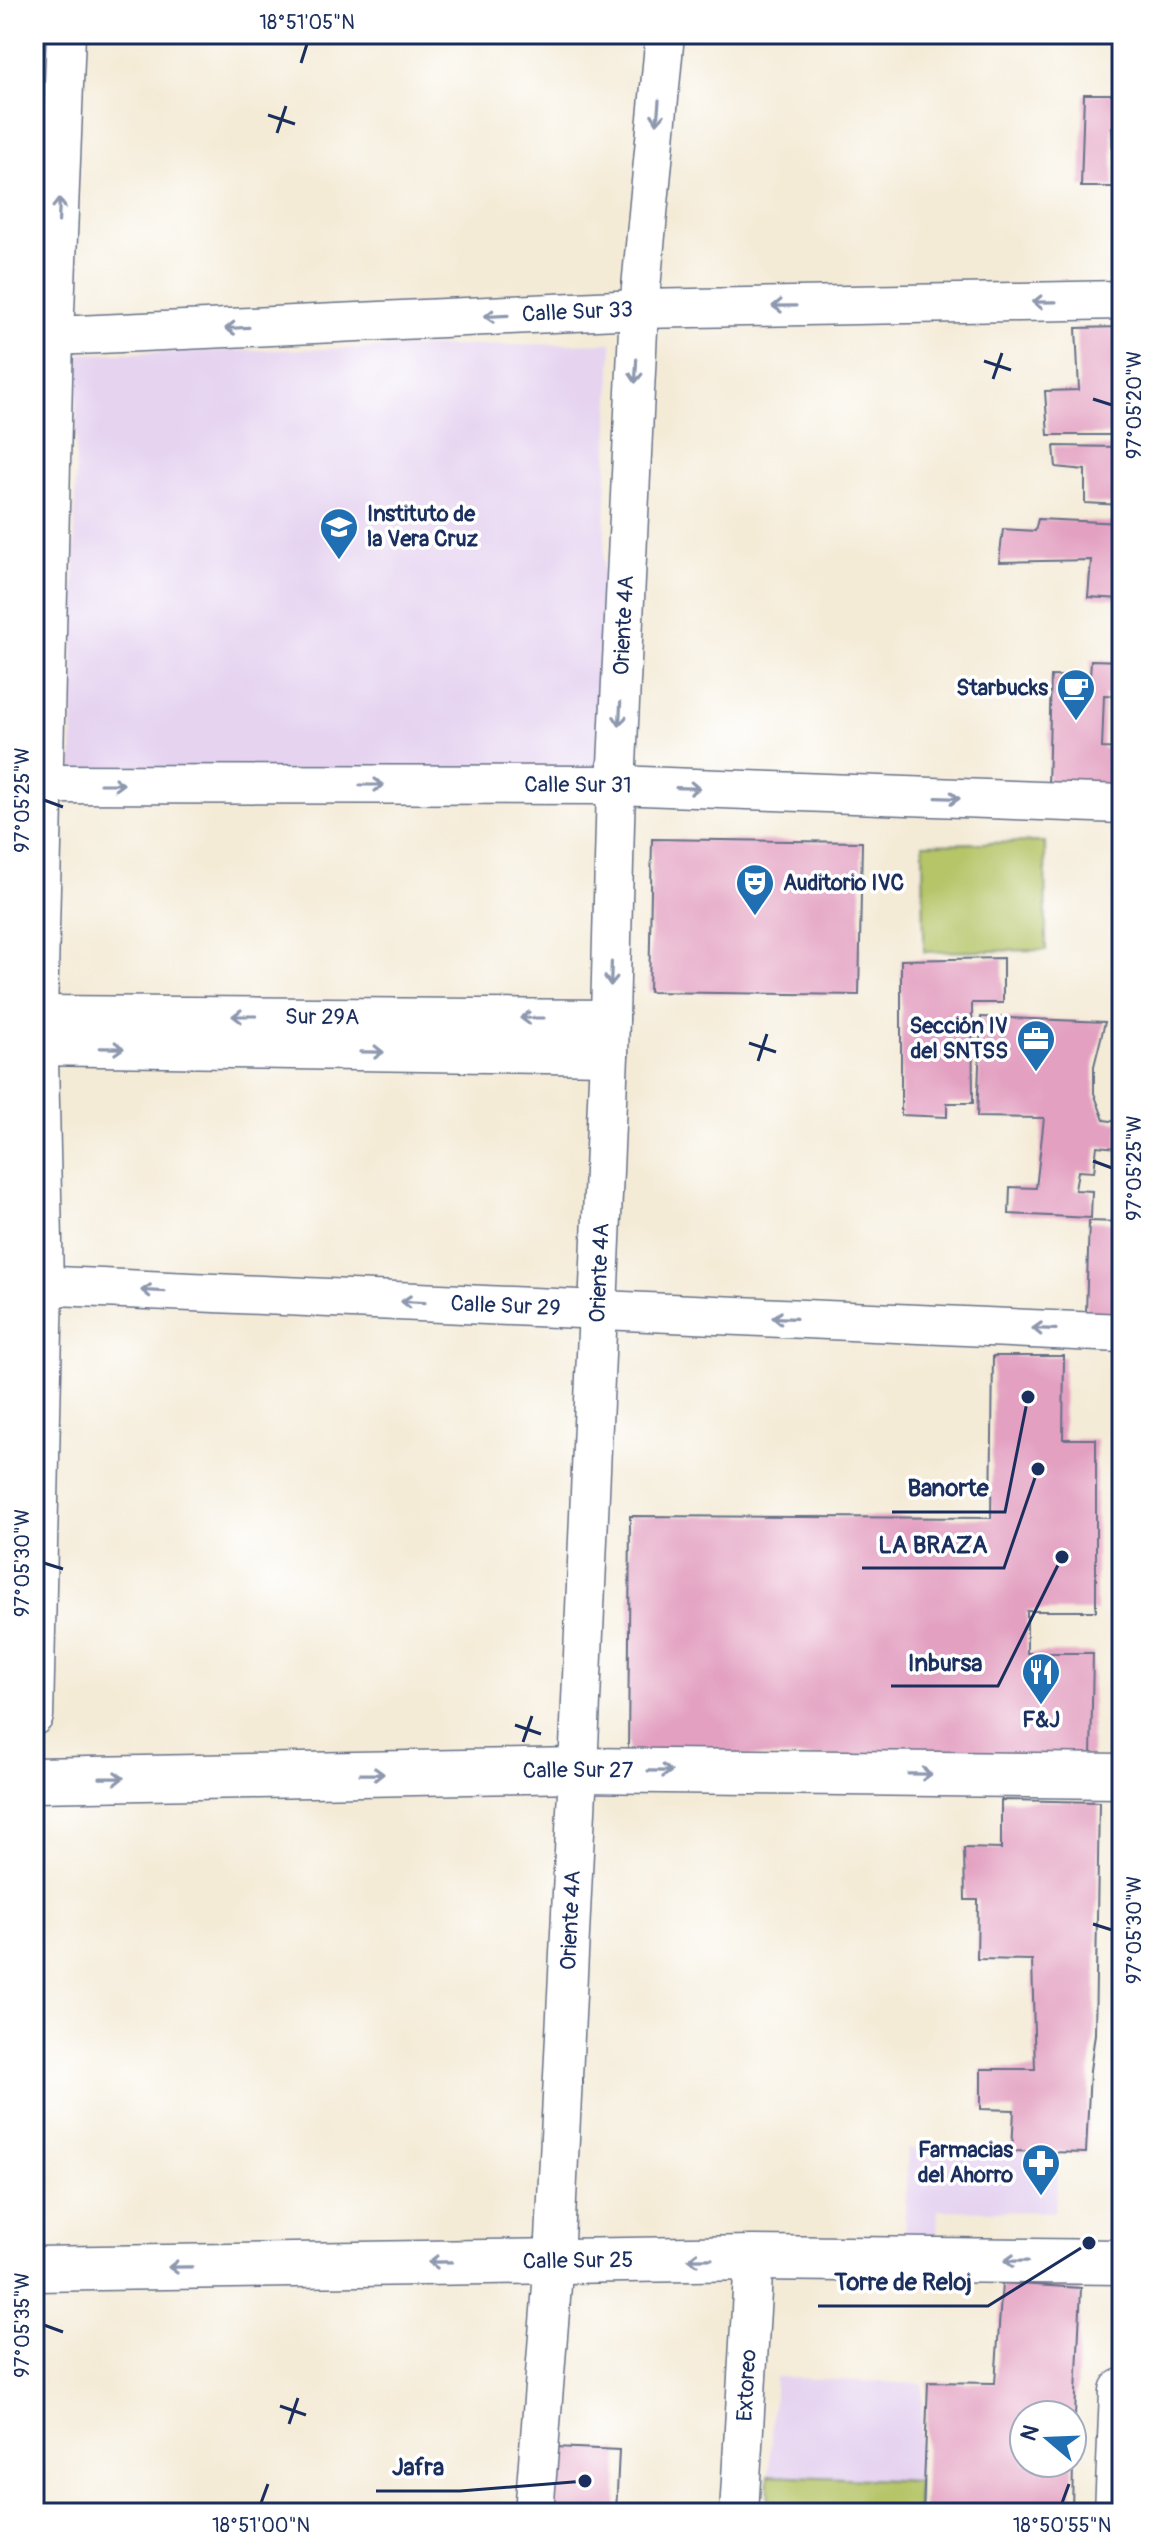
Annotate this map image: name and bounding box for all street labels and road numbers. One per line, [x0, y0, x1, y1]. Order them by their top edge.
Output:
street label: Calle Sur 33 [521, 295, 634, 328]
street label: Oriente 4A [607, 575, 640, 676]
street label: Calle Sur 31 [524, 771, 632, 800]
street label: Sur 29A [285, 1003, 359, 1031]
street label: Oriente 4A [583, 1222, 616, 1323]
street label: Calle Sur 29 [450, 1289, 561, 1322]
street label: Calle Sur 27 [522, 1756, 634, 1785]
street label: Oriente 4A [554, 1870, 587, 1971]
street label: Calle Sur 25 [522, 2246, 634, 2276]
street label: Extoreo [730, 2348, 763, 2422]

